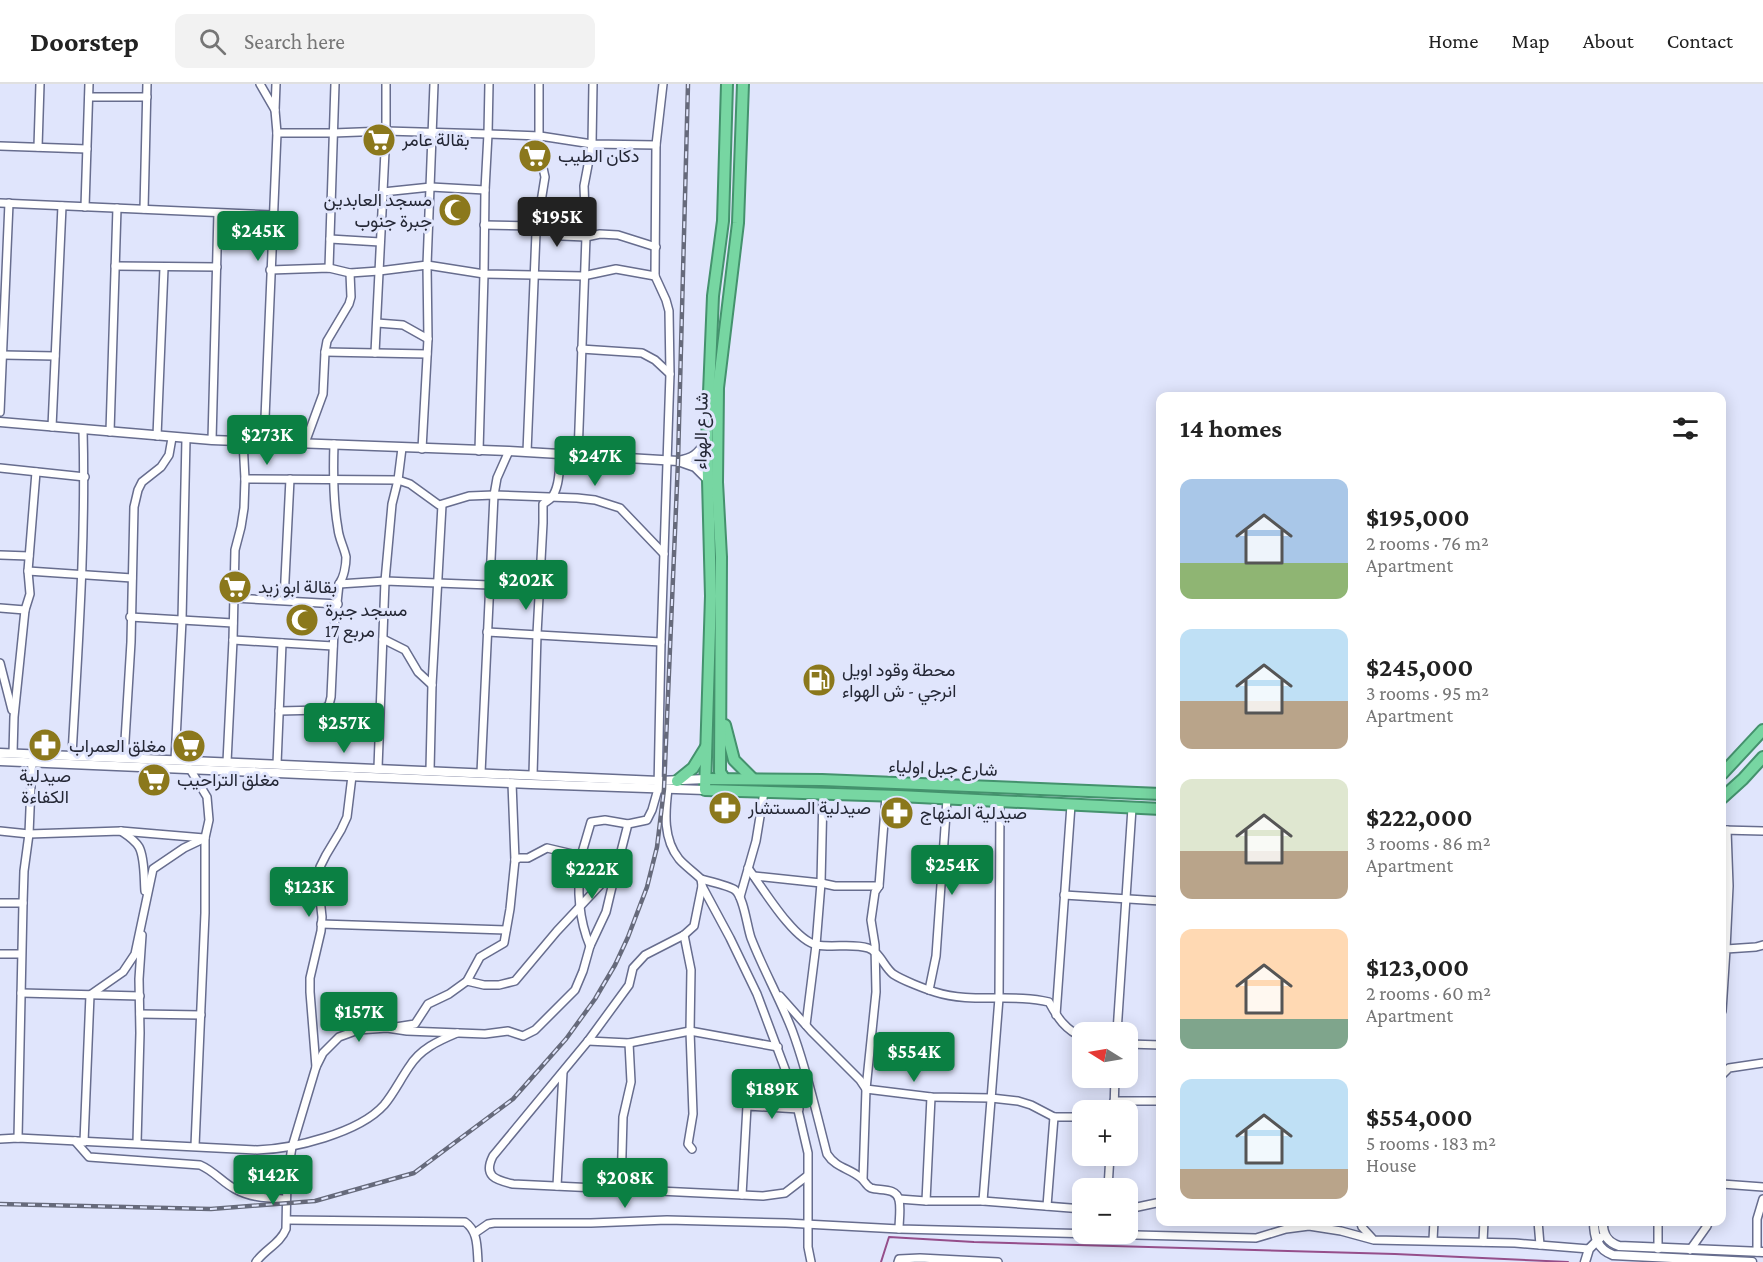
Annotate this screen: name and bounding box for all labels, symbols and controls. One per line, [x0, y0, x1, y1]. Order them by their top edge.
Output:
search box [175, 14, 595, 68]
icon: search [196, 25, 229, 58]
text: Doorstep [30, 26, 139, 57]
text: Search here [244, 29, 345, 54]
text: Home [1428, 29, 1478, 53]
text: Map [1511, 29, 1550, 53]
text: About [1583, 29, 1634, 53]
text: Contact [1667, 29, 1733, 53]
supermarket icon: بقالة عامر [361, 122, 397, 158]
place label: بقالة عامر [401, 130, 470, 151]
supermarket icon: دكان الطيب [517, 138, 553, 174]
place label: دكان الطيب [558, 146, 639, 166]
place label: مسجد العابدين جبرة جنوب [324, 190, 432, 232]
mosque icon: مسجد العابدين جبرة جنوب [437, 192, 473, 228]
pin: $195K [515, 197, 599, 248]
text: $195K [532, 205, 582, 227]
pin: $245K [216, 211, 300, 262]
text: $245K [231, 219, 285, 241]
street label: شارع الهواء [690, 392, 714, 470]
icon: filters [1669, 412, 1702, 445]
text: 14 homes [1180, 414, 1282, 443]
pin: $273K [225, 415, 309, 466]
text: $273K [241, 423, 293, 445]
pin: $247K [553, 436, 637, 487]
text: $247K [569, 444, 621, 466]
icon: home [1228, 503, 1300, 575]
text: $195,000 [1366, 503, 1470, 532]
text: 2 rooms · 76 m² [1366, 532, 1489, 554]
text: Apartment [1366, 554, 1453, 576]
pin: $202K [484, 560, 568, 611]
text: $202K [498, 568, 554, 590]
supermarket icon: بقالة ابو زيد [217, 569, 253, 605]
place label: بقالة ابو زيد [258, 577, 337, 598]
place label: مسجد جبرة مربع 17 [325, 600, 407, 643]
mosque icon: مسجد جبرة مربع 17 [284, 602, 320, 638]
icon: home [1228, 653, 1300, 725]
text: $245,000 [1366, 653, 1473, 682]
place label: محطة وقود اويل انرجي - ش الهواء [842, 660, 956, 706]
fuel station icon: محطة وقود اويل انرجي - ش الهواء [801, 662, 837, 698]
text: 3 rooms · 95 m² [1366, 682, 1489, 704]
pin: $257K [302, 703, 386, 754]
text: Apartment [1366, 704, 1453, 726]
text: $257K [318, 711, 370, 733]
pharmacy icon: صيدلية الكفاءة [27, 727, 63, 763]
supermarket icon: مغلق العمراب [171, 728, 207, 764]
place label: مغلق العمراب [69, 736, 166, 757]
street label: شارع جبل اولياء [888, 756, 998, 782]
supermarket icon: مغلق التراحيب [136, 762, 172, 798]
place label: صيدلية الكفاءة [19, 766, 71, 807]
place label: مغلق التراحيب [177, 770, 279, 791]
pharmacy icon: صيدلية المستشار [707, 790, 743, 826]
pharmacy icon: صيدلية المنهاج [879, 795, 915, 831]
place label: صيدلية المستشار [747, 798, 871, 819]
place label: صيدلية المنهاج [920, 803, 1027, 825]
icon: home [1228, 803, 1300, 875]
text: $222,000 [1366, 803, 1473, 832]
text: 3 rooms · 86 m² [1366, 832, 1491, 854]
pin: $254K [910, 845, 994, 896]
pin: $222K [550, 849, 634, 900]
text: $254K [925, 853, 979, 875]
text: Apartment [1366, 854, 1453, 876]
text: $222K [566, 857, 618, 879]
pin: $123K [267, 867, 351, 918]
text: $123K [284, 875, 334, 897]
icon: home [1228, 953, 1300, 1025]
text: $123,000 [1366, 953, 1469, 982]
text: 2 rooms · 60 m² [1366, 982, 1491, 1004]
pin: $157K [317, 992, 401, 1043]
text: $157K [334, 1000, 384, 1022]
text: Apartment [1366, 1004, 1453, 1026]
north arrow [1072, 1022, 1138, 1088]
map controls [1072, 1022, 1138, 1244]
pin: $554K [872, 1032, 956, 1083]
text: $554K [888, 1040, 940, 1062]
pin: $189K [730, 1069, 814, 1120]
text: $189K [746, 1077, 798, 1099]
button: + [1072, 1100, 1138, 1166]
icon: home [1228, 1103, 1300, 1175]
text: $554,000 [1366, 1103, 1473, 1132]
text: 5 rooms · 183 m² [1366, 1132, 1496, 1154]
text: House [1366, 1154, 1416, 1176]
pin: $142K [231, 1155, 315, 1206]
pin: $208K [583, 1158, 667, 1209]
text: $142K [247, 1163, 299, 1185]
text: $208K [597, 1166, 653, 1188]
button: − [1072, 1178, 1138, 1244]

